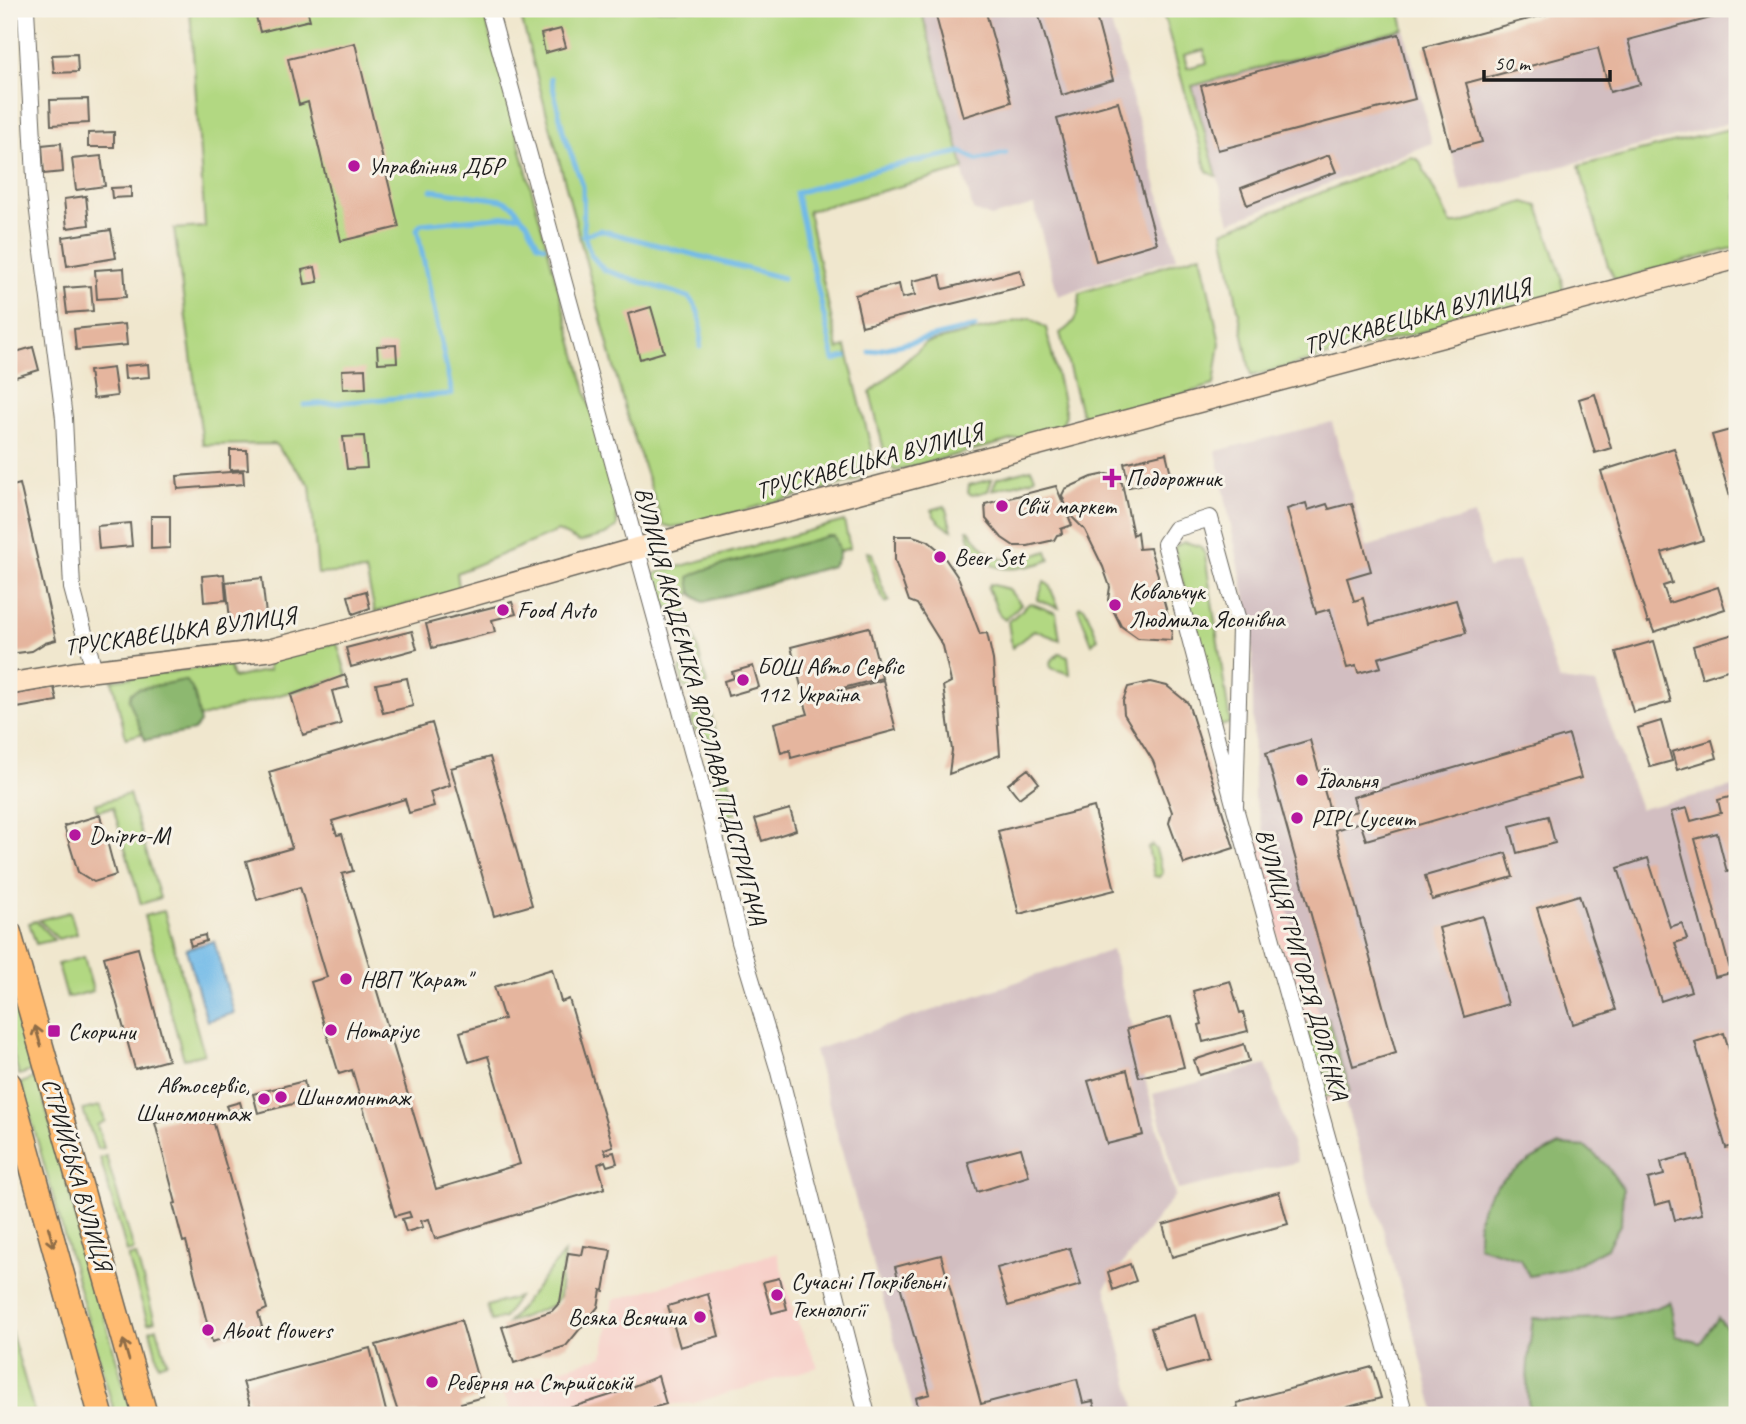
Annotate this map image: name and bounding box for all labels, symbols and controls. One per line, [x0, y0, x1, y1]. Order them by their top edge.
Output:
scale bar [1484, 38, 1610, 82]
text: 50 m [1494, 50, 1532, 76]
place label: Управління ДБР [368, 151, 507, 181]
marker: Управління ДБР [346, 158, 362, 174]
street label: ТРУСКАВЕЦЬКА ВУЛИЦЯ [1301, 270, 1537, 361]
street label: ТРУСКАВЕЦЬКА ВУЛИЦЯ [753, 415, 989, 506]
place label: Подорожник [1126, 463, 1224, 493]
marker: Подорожник [1104, 470, 1120, 486]
street label: ВУЛИЦЯ АКАДЕМІКА ЯРОСЛАВА ПІДСТРИГАЧА [628, 484, 774, 929]
place label: Свiй маркет [1016, 491, 1117, 521]
marker: Свiй маркет [994, 498, 1010, 514]
place label: Beer Set [954, 542, 1026, 572]
marker: Beer Set [932, 549, 948, 565]
place label: Ковальчук Людмила Ясонівна [1129, 576, 1286, 634]
place label: Food Avto [517, 595, 598, 625]
marker: Ковальчук Людмила Ясонівна [1107, 597, 1123, 613]
street label: ТРУСКАВЕЦЬКА ВУЛИЦЯ [62, 599, 301, 662]
marker: Food Avto [495, 602, 511, 618]
place label: БОШ Авто Сервіс 112 Україна [757, 651, 905, 709]
marker: БОШ Авто Сервіс 112 Україна [735, 672, 751, 688]
place label: Їдальня [1316, 765, 1379, 795]
marker: Їдальня [1294, 772, 1310, 788]
place label: PIPL Lyceum [1311, 803, 1416, 833]
marker: PIPL Lyceum [1289, 810, 1305, 826]
place label: Dnipro-M [89, 820, 172, 850]
street label: ВУЛИЦЯ ГРИГОРІЯ ДОЛЕНКА [1249, 825, 1355, 1104]
marker: Dnipro-M [67, 827, 83, 843]
place label: НВП "Карат" [360, 964, 477, 994]
marker: НВП "Карат" [338, 971, 354, 987]
place label: Нотаріус [345, 1015, 421, 1045]
place label: Скорини [68, 1016, 138, 1046]
marker: Нотаріус [323, 1022, 339, 1038]
marker: Скорини [46, 1023, 62, 1039]
one-way arrow [30, 1026, 43, 1048]
place label: Автосервіс, Шиномонтаж [135, 1070, 253, 1128]
street label: СТРИЙСЬКА ВУЛИЦЯ [35, 1075, 120, 1277]
place label: Шиномонтаж [295, 1082, 412, 1112]
marker: Шиномонтаж [273, 1089, 289, 1105]
marker: Автосервіс, Шиномонтаж [256, 1091, 272, 1107]
one-way arrow [46, 1225, 59, 1247]
place label: Сучасні Покрівельні Технології [791, 1266, 948, 1324]
marker: Сучасні Покрівельні Технології [769, 1287, 785, 1303]
place label: Всяка Всячина [568, 1302, 687, 1332]
marker: Всяка Всячина [692, 1309, 708, 1325]
place label: About flowers [222, 1315, 334, 1345]
marker: About flowers [200, 1322, 216, 1338]
one-way arrow [119, 1339, 132, 1361]
place label: Реберня на Стрийській [446, 1367, 635, 1397]
marker: Реберня на Стрийській [424, 1374, 440, 1390]

